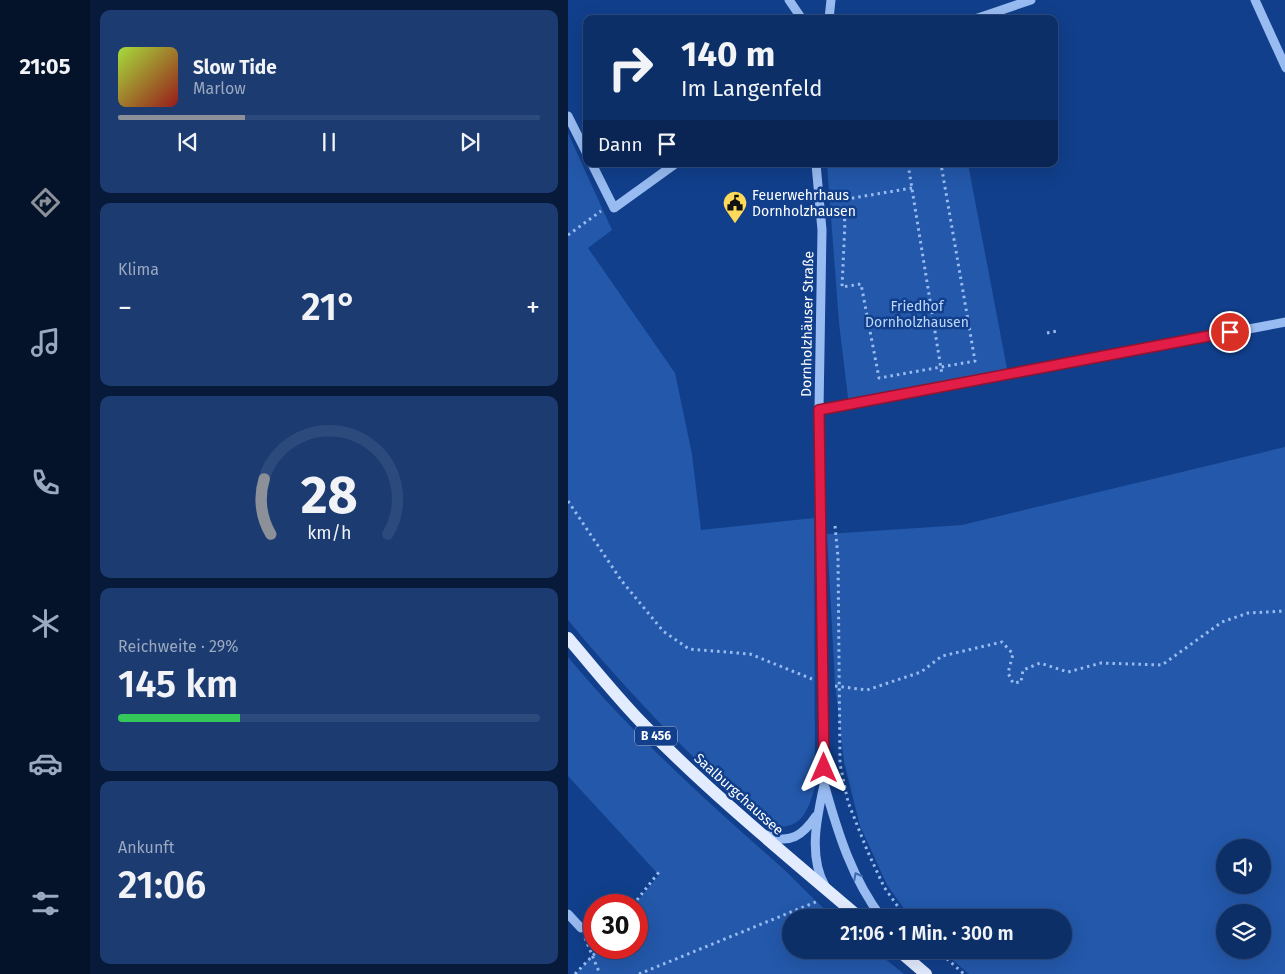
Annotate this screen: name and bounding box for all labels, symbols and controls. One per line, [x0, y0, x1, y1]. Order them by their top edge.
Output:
text: 140 m [681, 33, 775, 75]
icon: right [598, 35, 663, 100]
text: 21:05 [19, 53, 71, 80]
text: Slow Tide [193, 56, 277, 79]
text: Im Langenfeld [681, 75, 822, 102]
text: Marlow [193, 79, 246, 98]
icon: previous [174, 128, 202, 156]
icon: pause [315, 128, 343, 156]
icon: next [456, 128, 484, 156]
icon: arrive [653, 130, 681, 158]
text: Dann [598, 133, 643, 156]
icon: directions [28, 185, 63, 220]
place label: Feuerwehrhaus Dornholzhausen [752, 187, 856, 220]
public building icon: Feuerwehrhaus Dornholzhausen [722, 190, 748, 224]
street label: Dornholzhäuser Straße [798, 251, 817, 397]
text: Klima [118, 260, 159, 279]
text: 21° [301, 284, 357, 330]
text: − [118, 291, 132, 324]
text: + [526, 291, 540, 324]
park label: Friedhof Dornholzhausen [865, 298, 969, 331]
pin [1209, 311, 1251, 353]
icon: arrive [1216, 318, 1244, 346]
icon: music [28, 325, 63, 360]
text: 28 [300, 464, 358, 527]
icon: phone [28, 465, 63, 500]
text: km/h [307, 522, 351, 544]
icon: climate [28, 606, 63, 641]
text: Reichweite · 29% [118, 637, 238, 656]
text: 145 km [118, 661, 238, 707]
road number: B 456 [635, 726, 677, 746]
position arrow [797, 741, 849, 793]
icon: car [28, 746, 63, 781]
street label: Saalburgchaussee [690, 750, 787, 839]
text: Ankunft [118, 838, 174, 857]
map controls [1216, 839, 1271, 959]
button: sound [1216, 839, 1271, 894]
text: 21:06 [118, 862, 206, 908]
one-way arrow [853, 872, 863, 881]
icon: filters [28, 886, 63, 921]
speed limit sign: 30 [583, 894, 648, 959]
button: layers [1216, 904, 1271, 959]
text: 21:06 · 1 Min. · 300 m [840, 922, 1014, 945]

